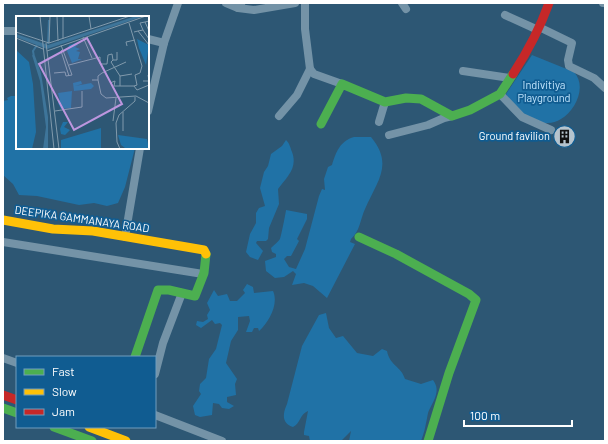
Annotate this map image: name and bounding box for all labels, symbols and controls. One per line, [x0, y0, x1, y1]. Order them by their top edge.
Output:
inset map [16, 16, 149, 149]
park label: Indivitiya Playground [517, 78, 571, 104]
building icon: Ground favilion [552, 123, 578, 149]
place label: Ground favilion [479, 129, 550, 142]
street label: DEEPIKA GAMMANAYA ROAD [14, 203, 150, 234]
legend [16, 356, 156, 428]
text: Fast [52, 364, 75, 378]
text: Slow [52, 384, 77, 398]
scale bar [464, 402, 572, 428]
text: Jam [52, 404, 75, 418]
text: 100 m [470, 408, 500, 422]

